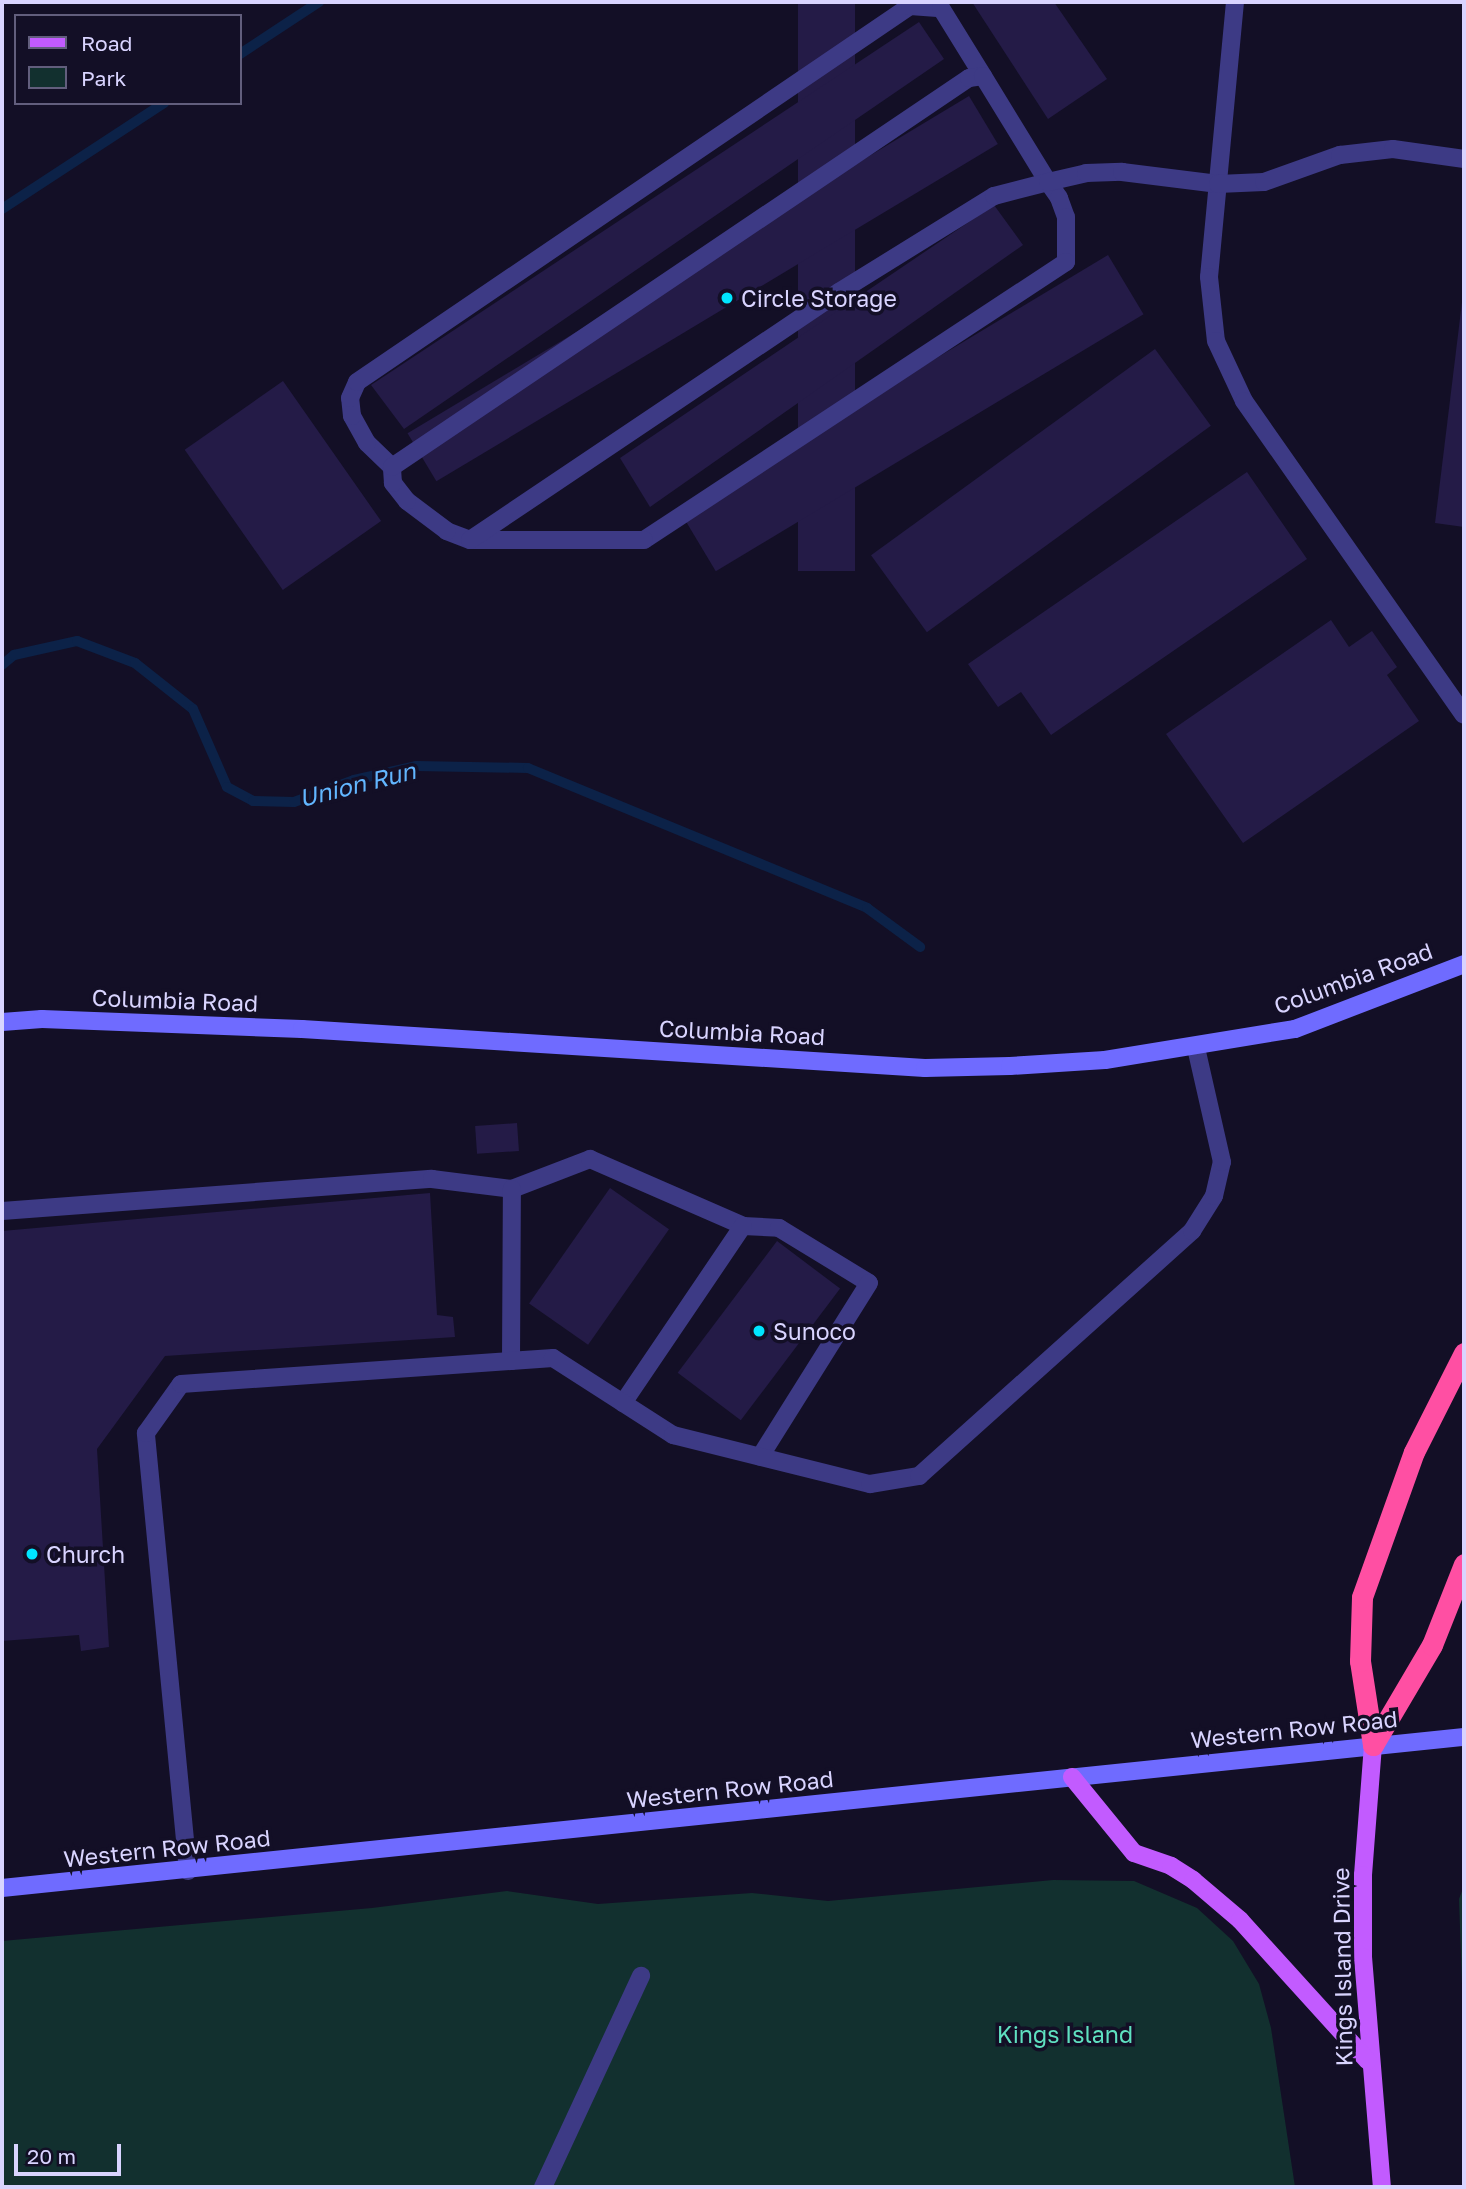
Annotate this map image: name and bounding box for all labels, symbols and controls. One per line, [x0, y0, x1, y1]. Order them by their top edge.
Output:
legend [14, 14, 242, 105]
text: Road [81, 30, 132, 56]
text: Park [81, 65, 126, 91]
place label: Circle Storage [741, 284, 897, 312]
marker: Circle Storage [719, 290, 735, 306]
water label: Union Run [296, 756, 418, 812]
street label: Columbia Road [1270, 937, 1436, 1019]
street label: Columbia Road [91, 983, 259, 1017]
street label: Columbia Road [658, 1014, 826, 1050]
place label: Sunoco [773, 1317, 856, 1345]
marker: Sunoco [751, 1323, 767, 1339]
place label: Church [46, 1540, 125, 1568]
marker: Church [24, 1546, 40, 1562]
street label: Western Row Road [1189, 1704, 1399, 1754]
street label: Western Row Road [625, 1764, 835, 1814]
street label: Western Row Road [62, 1823, 272, 1873]
street label: Kings Island Drive [1326, 1867, 1358, 2067]
park label: Kings Island [997, 2020, 1133, 2048]
scale bar [18, 2130, 124, 2174]
text: 20 m [27, 2143, 76, 2169]

